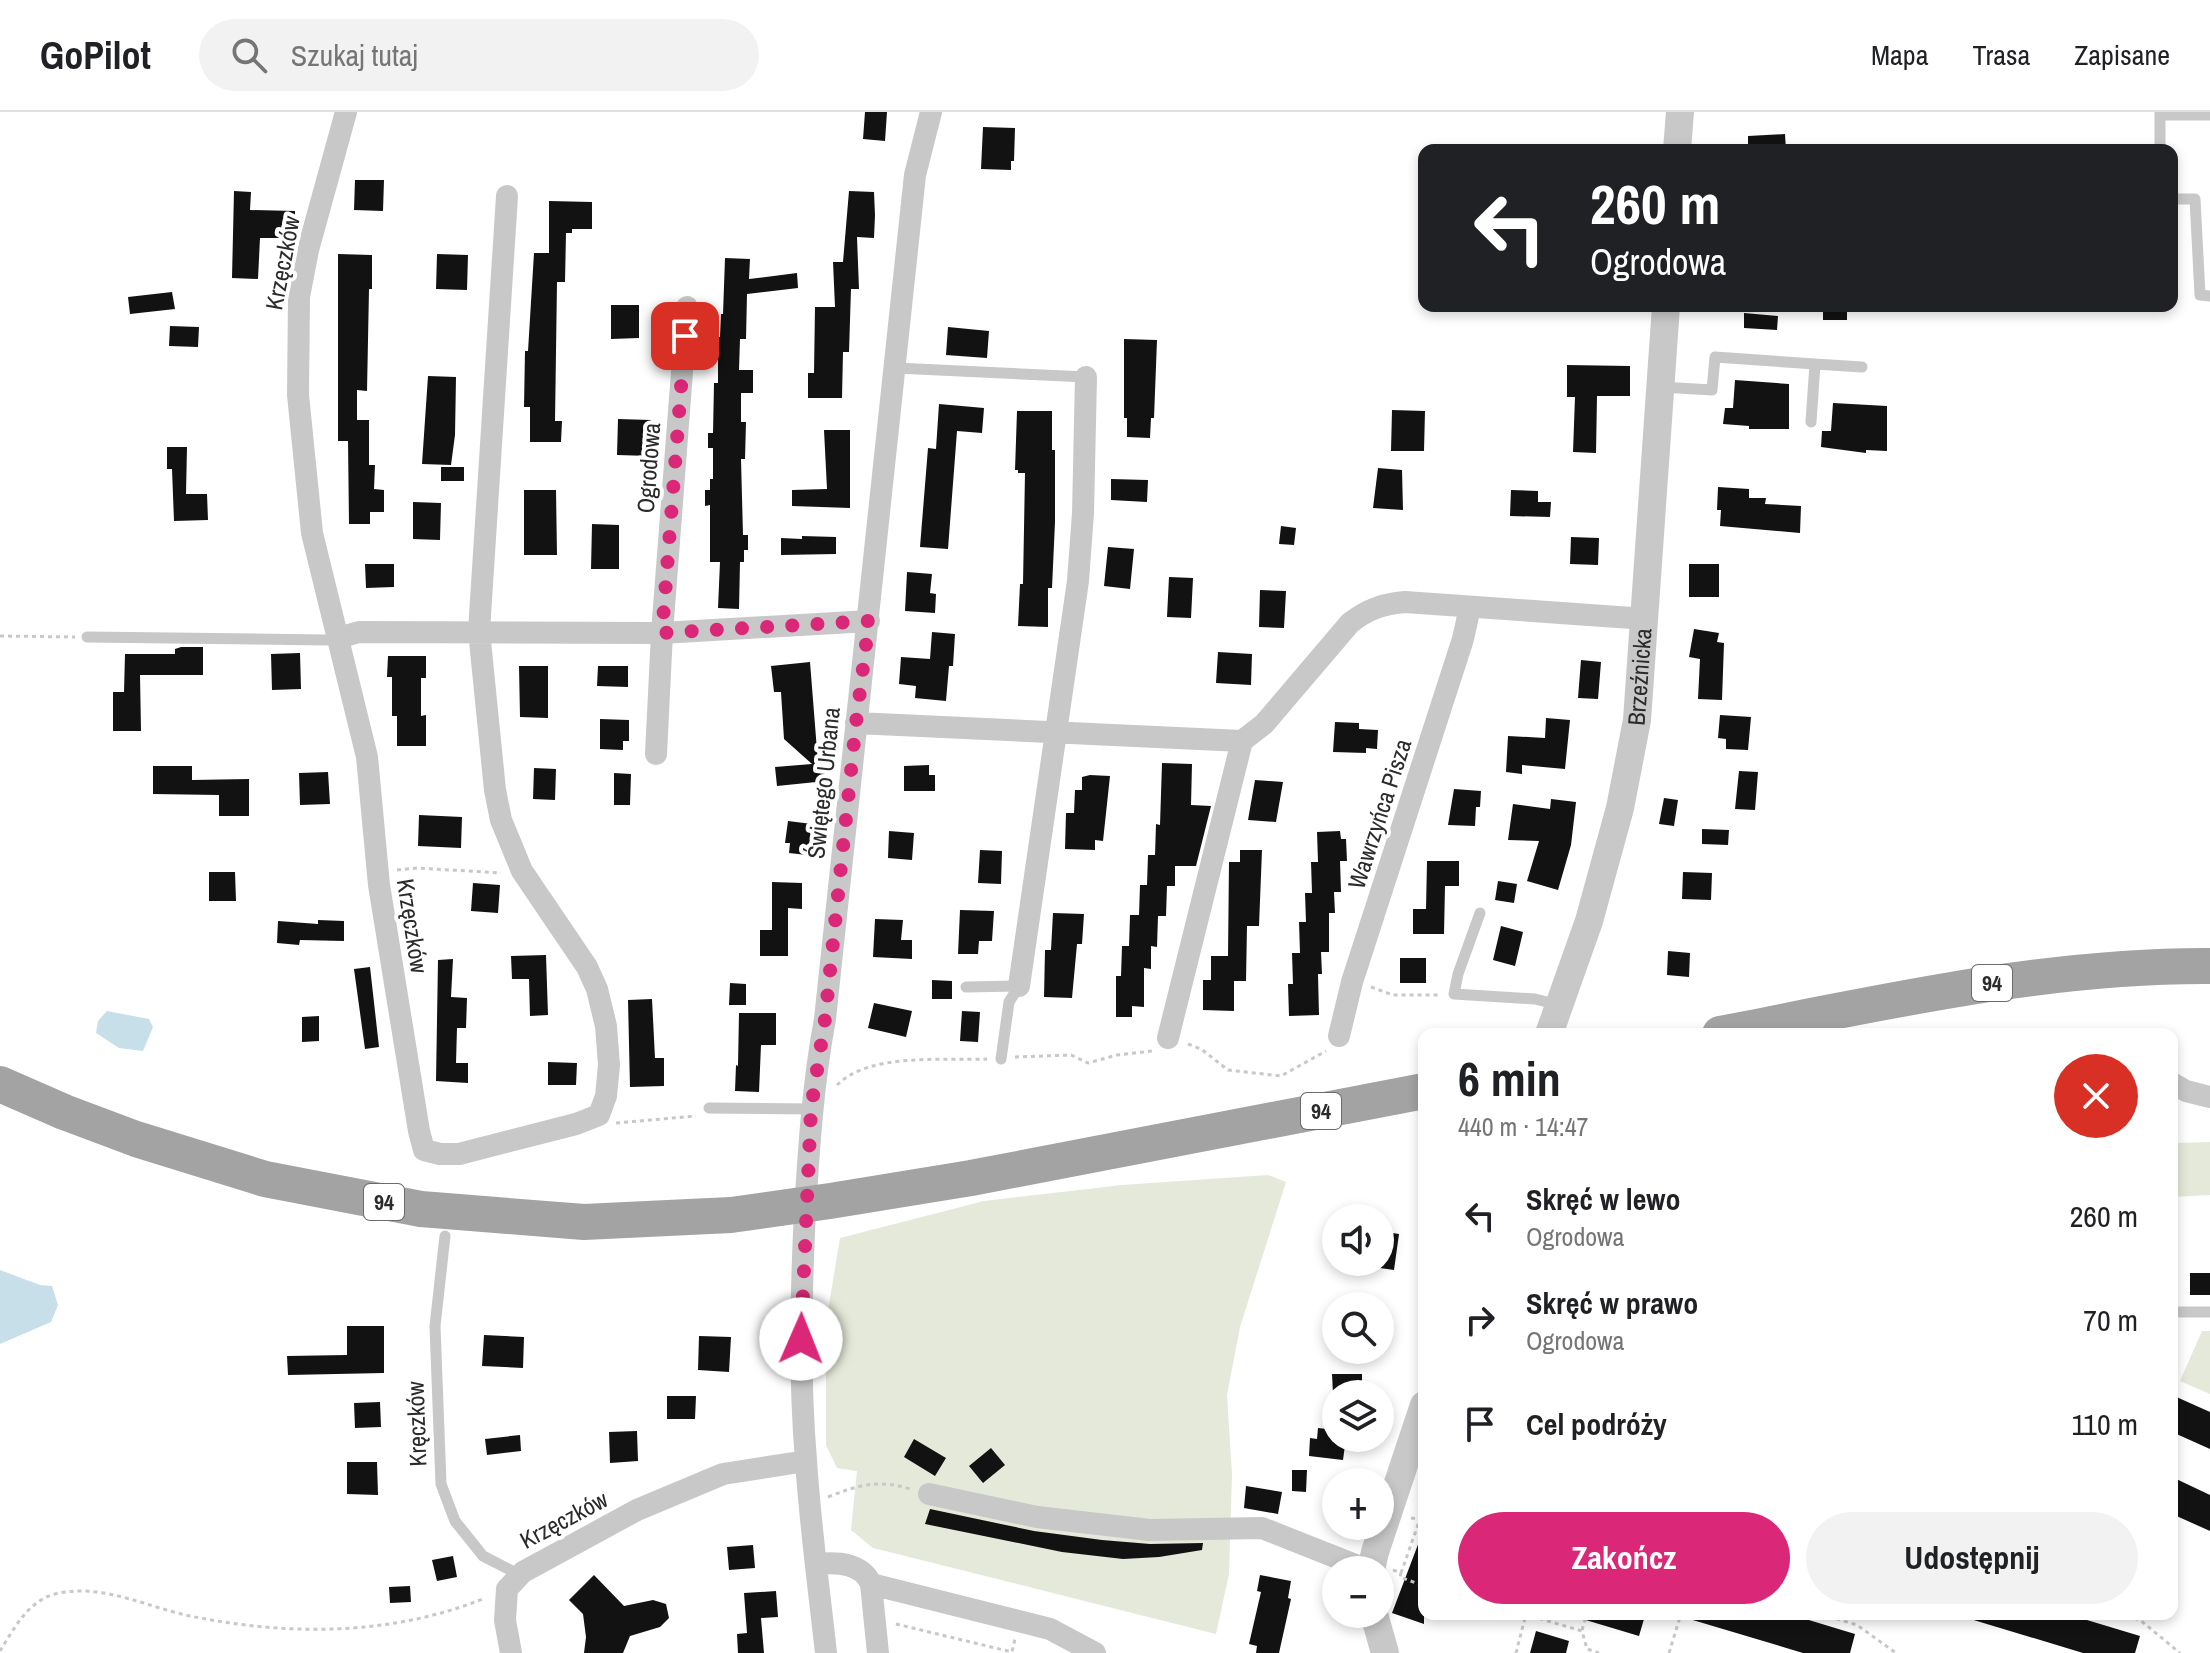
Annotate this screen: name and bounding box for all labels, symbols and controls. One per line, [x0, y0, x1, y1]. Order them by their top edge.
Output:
search box [199, 19, 759, 91]
text: GoPilot [40, 30, 151, 81]
icon: search [227, 33, 271, 77]
text: Szukaj tutaj [291, 35, 418, 75]
text: Mapa [1871, 36, 1928, 74]
text: Trasa [1972, 36, 2030, 74]
text: Zapisane [2074, 36, 2170, 74]
text: 260 m [1590, 166, 1720, 241]
icon: left [1458, 176, 1562, 280]
street label: Krzęczków [257, 212, 307, 313]
text: Ogrodowa [1590, 238, 1726, 286]
pin [651, 302, 719, 370]
icon: arrive [663, 314, 707, 358]
street label: Ogrodowa [629, 421, 667, 514]
street label: Brzeźnicka [1620, 627, 1658, 726]
street label: Świętego Urbana [799, 706, 847, 860]
street label: Wawrzyńca Pisza [1340, 735, 1418, 893]
street label: Krzęczków [390, 876, 436, 976]
road number: 94 [1972, 965, 2012, 1001]
text: 6 min [1458, 1046, 1561, 1111]
button: close [2054, 1054, 2138, 1138]
road number: 94 [1301, 1093, 1341, 1129]
text: 440 m · 14:47 [1458, 1109, 1588, 1144]
text: Skręć w lewo [1526, 1179, 1681, 1219]
road number: 94 [364, 1184, 404, 1220]
icon: left [1458, 1194, 1502, 1238]
text: 260 m [2070, 1196, 2138, 1236]
map controls [1322, 1204, 1394, 1628]
button: sound [1322, 1204, 1394, 1276]
text: Ogrodowa [1526, 1219, 1624, 1254]
text: Skręć w prawo [1526, 1283, 1698, 1323]
button: search [1322, 1292, 1394, 1364]
position arrow [759, 1297, 843, 1381]
icon: right [1458, 1298, 1502, 1342]
text: 70 m [2083, 1300, 2138, 1340]
text: Ogrodowa [1526, 1323, 1624, 1358]
street label: Kręczków [398, 1380, 433, 1467]
button: layers [1322, 1380, 1394, 1452]
icon: arrive [1458, 1402, 1502, 1446]
text: Cel podróży [1526, 1404, 1667, 1444]
text: 110 m [2071, 1404, 2138, 1444]
button: + [1322, 1468, 1394, 1540]
street label: Krzęczków [514, 1482, 614, 1556]
button: Zakończ [1458, 1512, 1790, 1604]
button: Udostępnij [1806, 1512, 2138, 1604]
button: − [1322, 1556, 1394, 1628]

